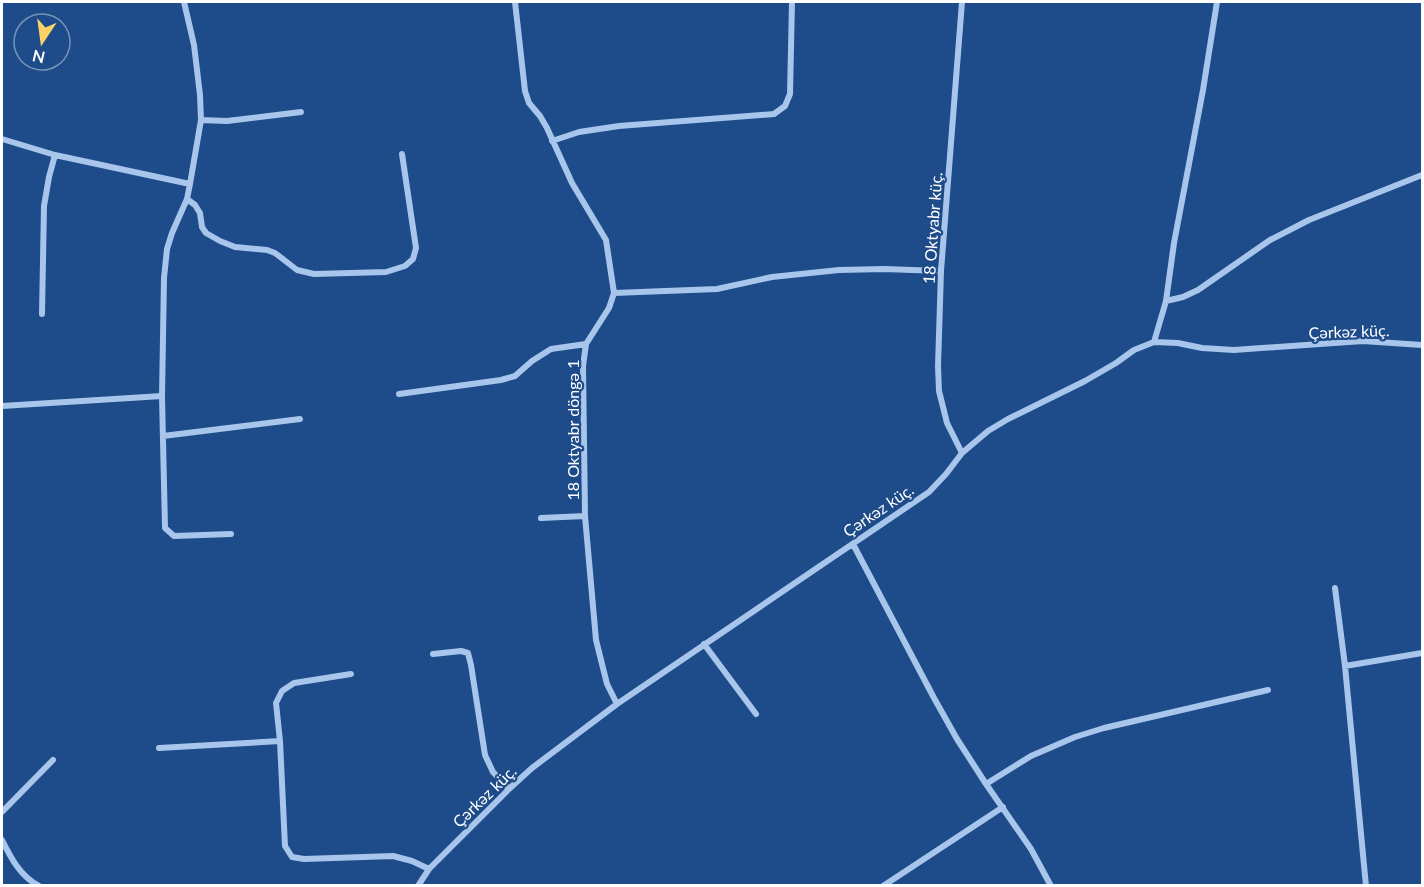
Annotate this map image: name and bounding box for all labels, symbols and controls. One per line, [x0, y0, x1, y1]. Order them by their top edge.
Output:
north arrow [12, 12, 72, 72]
text: N [30, 46, 47, 68]
street label: 18 Oktyabr küç. [919, 171, 945, 285]
street label: Çərkəz küç. [1308, 320, 1390, 342]
street label: 18 Oktyabr döngə 1 [563, 360, 582, 500]
street label: Çərkəz küç. [839, 479, 917, 541]
street label: Çərkəz küç. [448, 761, 520, 831]

